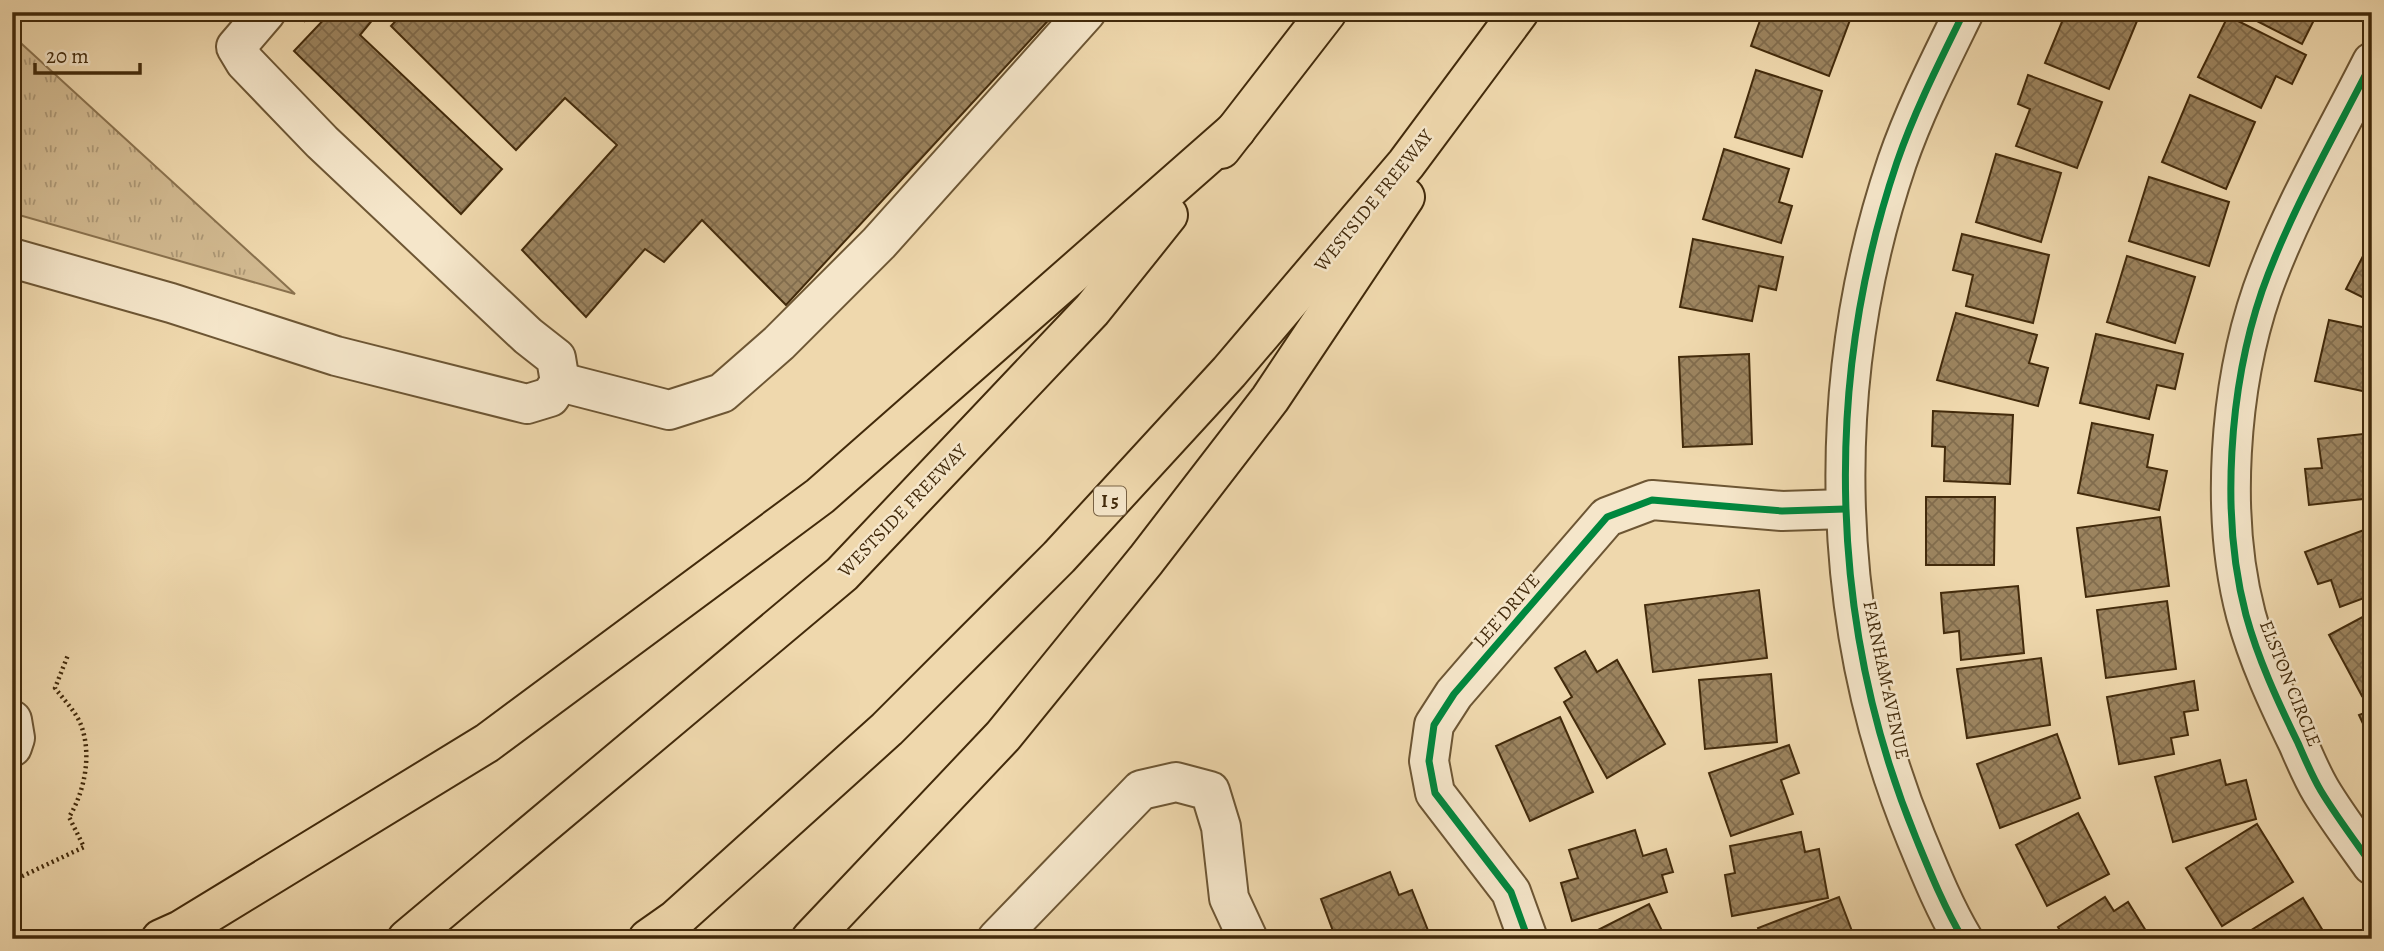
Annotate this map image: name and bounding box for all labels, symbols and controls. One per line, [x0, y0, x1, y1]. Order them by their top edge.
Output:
scale bar [35, 32, 140, 76]
text: 20 m [46, 42, 89, 70]
street label: WESTSIDE FREEWAY [1308, 123, 1440, 278]
street label: WESTSIDE FREEWAY [832, 438, 974, 584]
road number: I 5 [1094, 486, 1126, 516]
street label: LEE DRIVE [1467, 568, 1546, 653]
street label: FARNHAM AVENUE [1856, 598, 1916, 762]
street label: ELSTON CIRCLE [2253, 616, 2327, 750]

